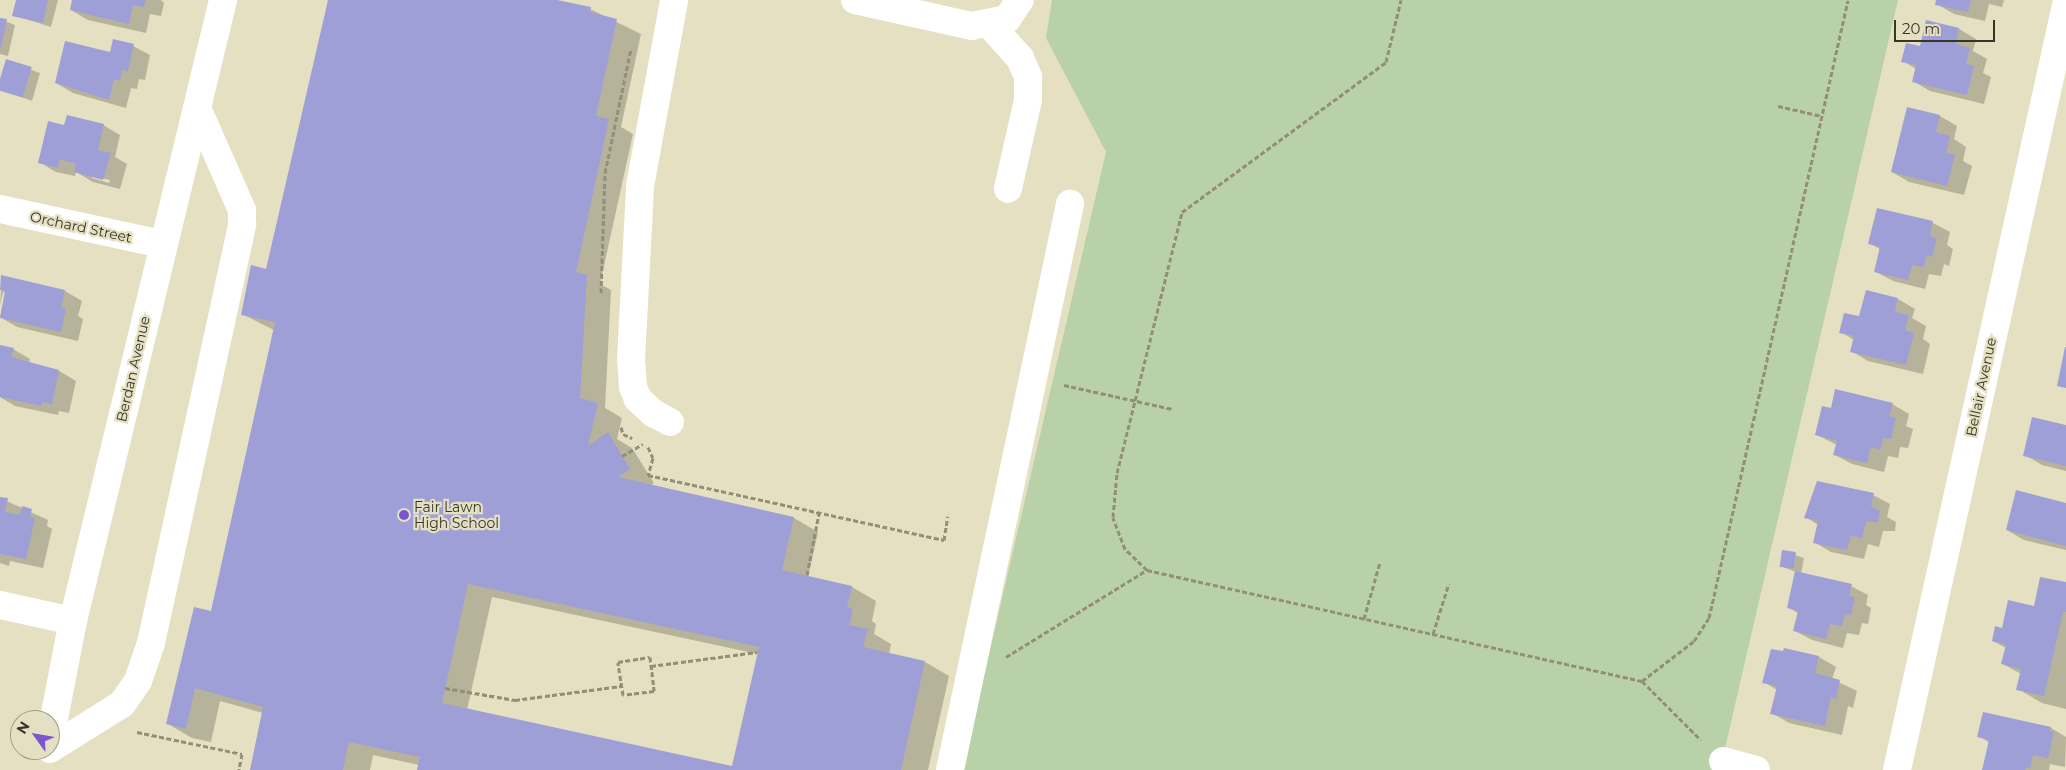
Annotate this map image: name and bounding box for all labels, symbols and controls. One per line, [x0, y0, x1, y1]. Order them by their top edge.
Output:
scale bar [1896, 10, 1997, 42]
text: 20 m [1902, 19, 1940, 38]
street label: Orchard Street [29, 208, 133, 246]
street label: Berdan Avenue [113, 314, 153, 424]
street label: Bellair Avenue [1962, 336, 2000, 438]
place label: Fair Lawn High School [414, 499, 499, 532]
marker: Fair Lawn High School [398, 509, 410, 521]
north arrow [10, 710, 60, 760]
text: N [12, 718, 34, 737]

